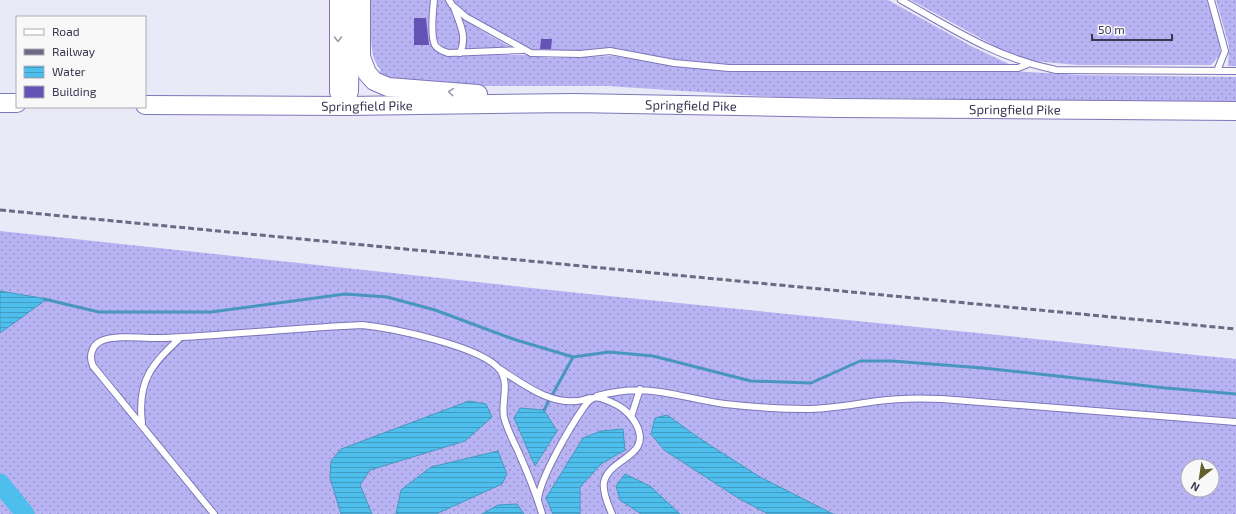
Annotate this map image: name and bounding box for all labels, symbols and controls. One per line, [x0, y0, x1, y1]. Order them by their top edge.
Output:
legend [16, 16, 146, 108]
scale bar [1092, 16, 1172, 42]
text: 50 m [1098, 22, 1125, 36]
text: Road [52, 24, 80, 38]
one-way arrow [334, 36, 342, 42]
text: Railway [52, 44, 96, 58]
text: Water [52, 64, 86, 78]
text: Building [52, 84, 97, 98]
one-way arrow [448, 88, 454, 97]
street label: Springfield Pike [645, 96, 737, 114]
street label: Springfield Pike [321, 97, 413, 114]
street label: Springfield Pike [969, 101, 1061, 118]
north arrow [1180, 458, 1220, 498]
text: N [1188, 479, 1201, 495]

